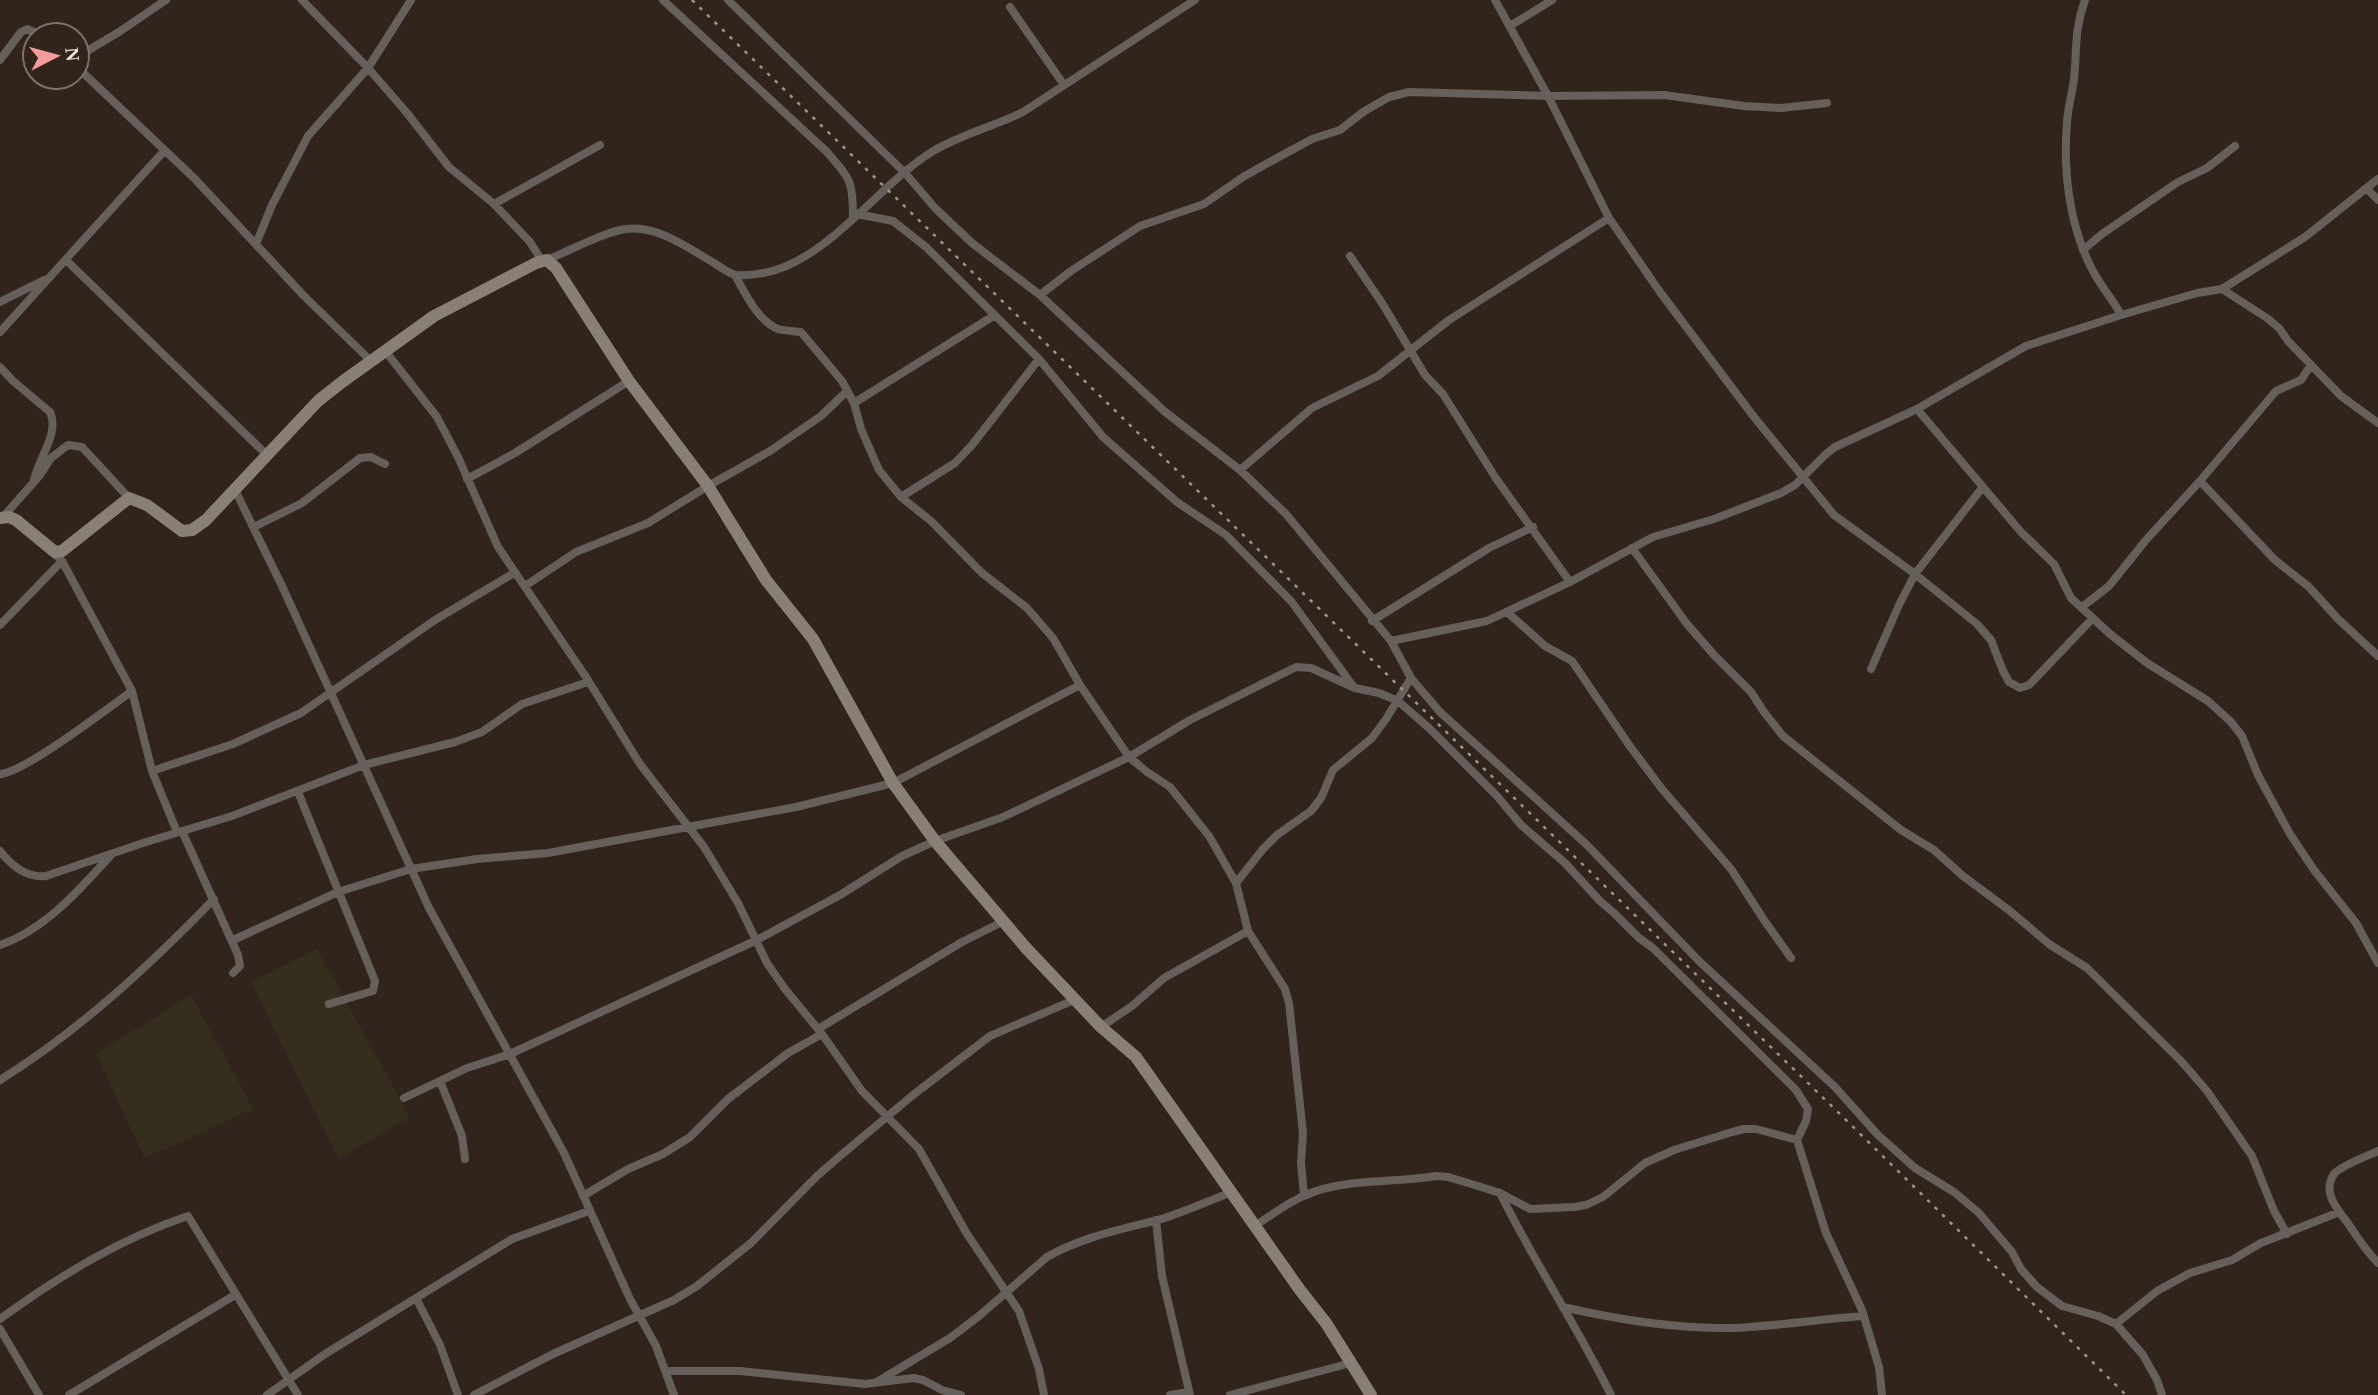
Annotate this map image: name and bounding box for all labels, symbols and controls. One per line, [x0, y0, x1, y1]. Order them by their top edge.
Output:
north arrow [21, 21, 91, 91]
text: N [61, 46, 84, 62]

